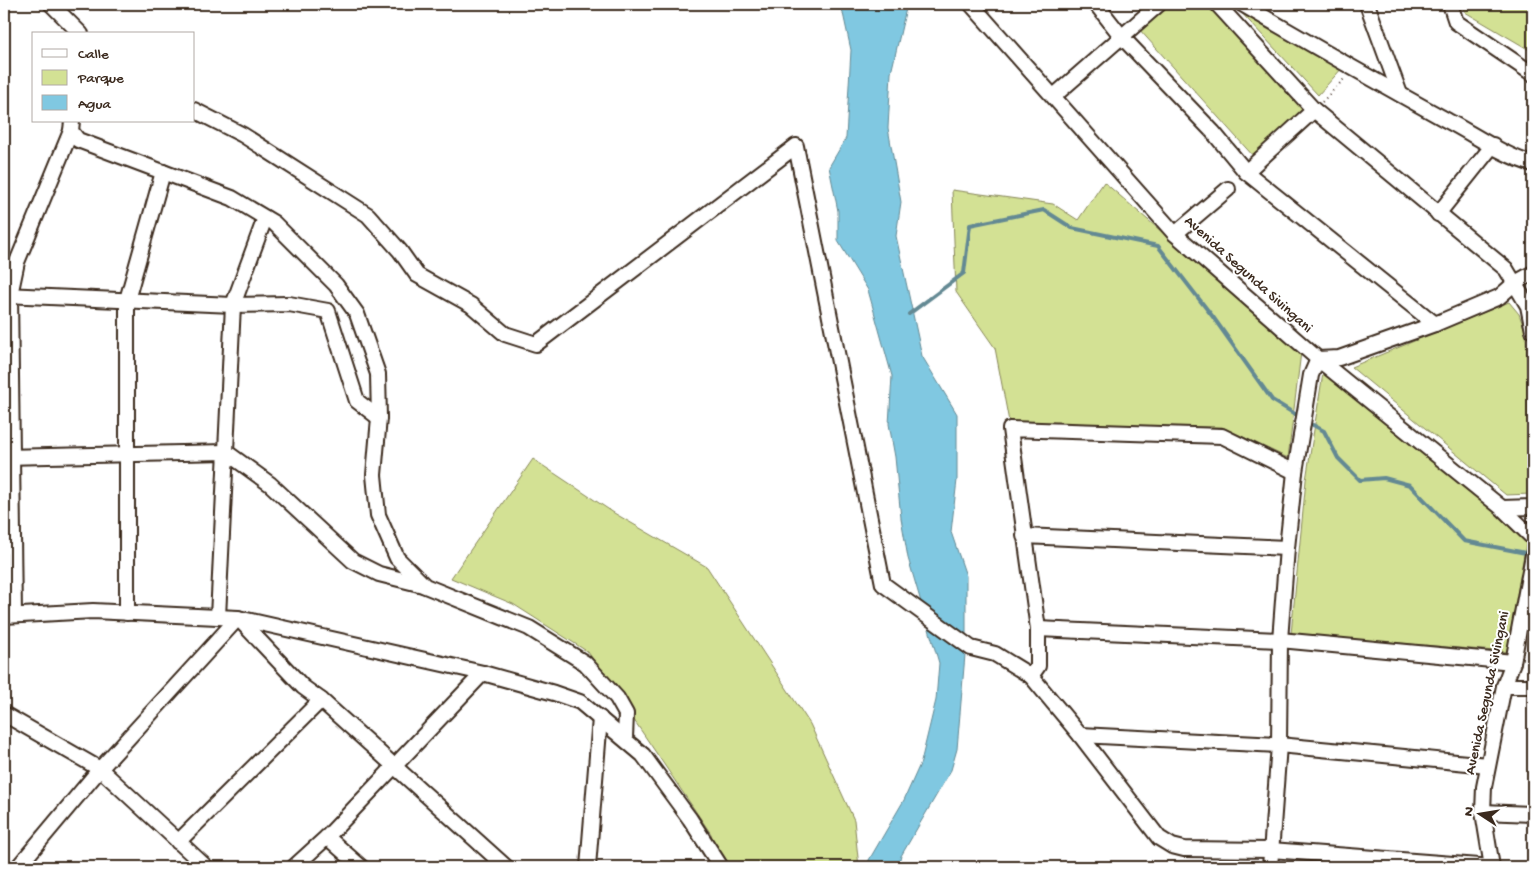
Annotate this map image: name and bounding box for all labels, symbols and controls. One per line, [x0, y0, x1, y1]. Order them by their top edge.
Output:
legend [32, 32, 195, 122]
text: Calle [78, 46, 109, 64]
text: Parque [77, 70, 124, 88]
text: Agua [78, 96, 111, 114]
street label: Avenida Segunda Sivingani [1180, 213, 1316, 337]
street label: Avenida Segunda Sivingani [1462, 610, 1514, 776]
north arrow [1454, 788, 1504, 838]
text: N [1460, 806, 1479, 818]

